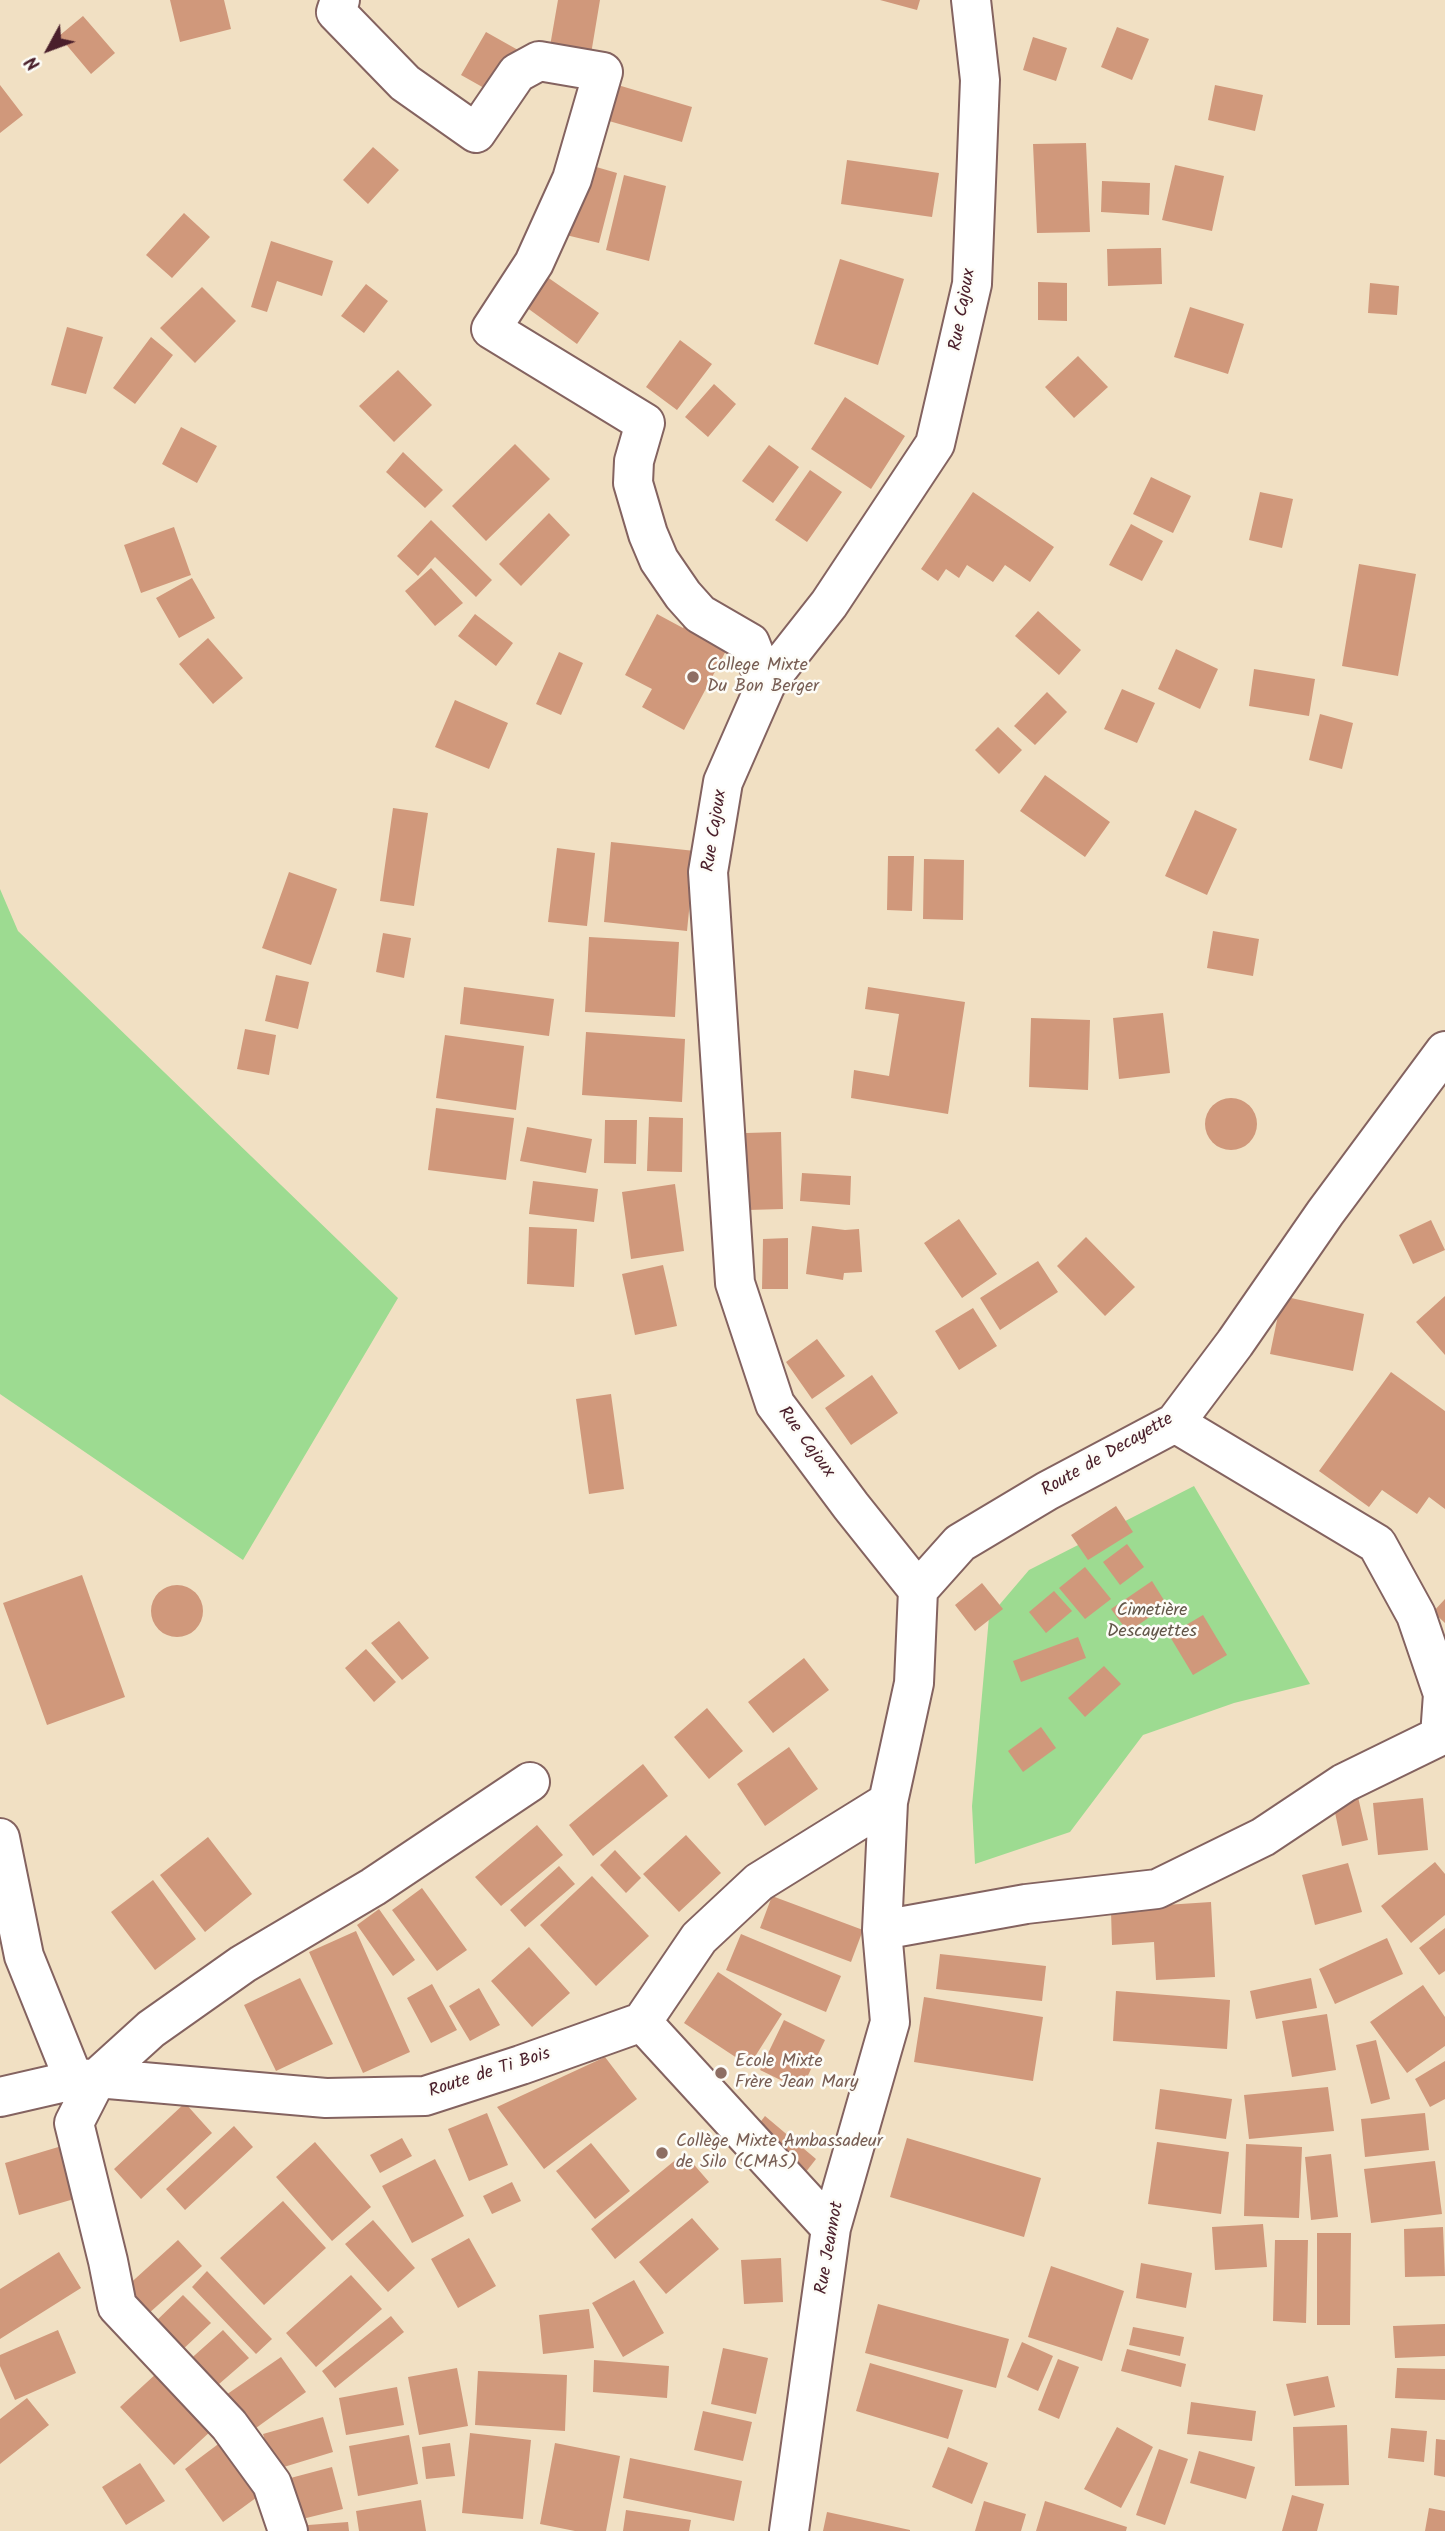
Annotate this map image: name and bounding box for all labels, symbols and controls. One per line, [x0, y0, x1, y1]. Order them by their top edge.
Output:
north arrow [14, 14, 84, 84]
text: N [18, 48, 48, 77]
street label: Rue Cajoux [946, 267, 982, 353]
place label: College Mixte Du Bon Berger [707, 656, 819, 698]
marker: College Mixte Du Bon Berger [685, 669, 701, 685]
street label: Rue Cajoux [699, 788, 733, 874]
street label: Rue Cajoux [772, 1403, 838, 1483]
street label: Route de Decayette [1038, 1409, 1178, 1503]
park label: Cimetière Descayettes [1107, 1601, 1197, 1644]
street label: Route de Ti Bois [426, 2044, 554, 2104]
place label: Ecole Mixte Frère Jean Mary [735, 2052, 858, 2094]
marker: Ecole Mixte Frère Jean Mary [713, 2065, 729, 2081]
place label: Collège Mixte Ambassadeur de Silo (CMAS) [676, 2132, 883, 2174]
marker: Collège Mixte Ambassadeur de Silo (CMAS) [654, 2145, 670, 2161]
street label: Rue Jeannot [812, 2200, 850, 2296]

